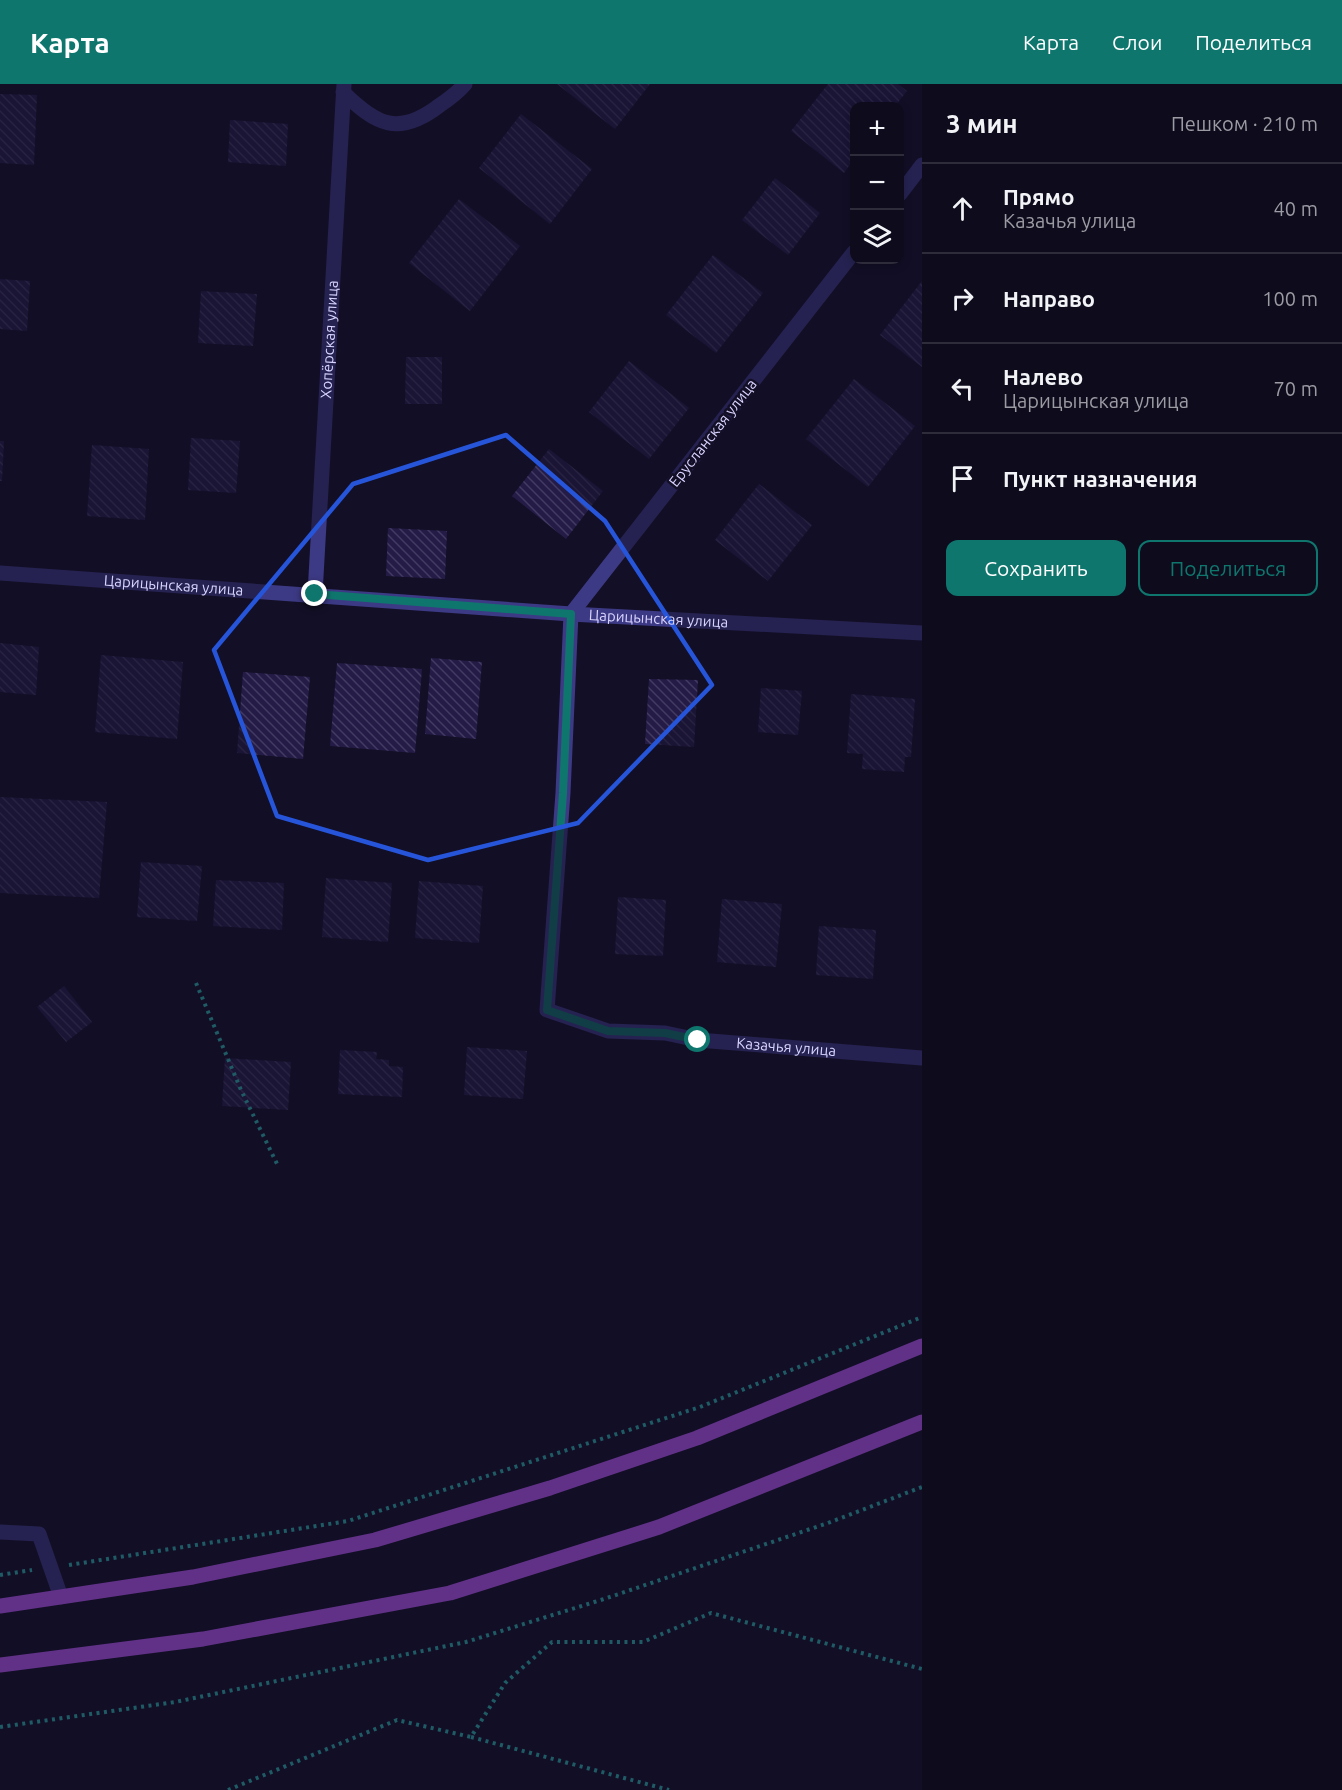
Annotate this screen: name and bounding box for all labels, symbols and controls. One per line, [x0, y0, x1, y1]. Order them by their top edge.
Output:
text: Карта [30, 27, 110, 58]
text: Карта [1023, 30, 1079, 54]
text: Слои [1112, 30, 1162, 54]
text: Поделиться [1195, 30, 1312, 54]
map controls [850, 102, 904, 264]
button: + [850, 102, 904, 156]
text: 3 мин [946, 109, 1018, 138]
text: Пешком · 210 m [1171, 112, 1318, 135]
button: − [850, 156, 904, 210]
text: Прямо [1003, 184, 1074, 209]
icon: ahead [946, 192, 979, 225]
text: 40 m [1274, 197, 1318, 220]
text: Казачья улица [1003, 209, 1136, 232]
button: layers [850, 210, 904, 264]
street label: Хопёрская улица [317, 280, 341, 399]
icon: right [946, 282, 979, 315]
text: Направо [1003, 286, 1095, 311]
text: 100 m [1262, 287, 1318, 310]
text: Налево [1003, 364, 1083, 389]
icon: left [946, 372, 979, 405]
street label: Ерусланская улица [665, 376, 760, 490]
text: 70 m [1274, 377, 1318, 400]
text: Царицынская улица [1003, 389, 1189, 412]
icon: arrive [946, 462, 979, 495]
text: Пункт назначения [1003, 466, 1197, 491]
button: Сохранить [946, 540, 1126, 596]
button: Поделиться [1138, 540, 1318, 596]
street label: Царицынская улица [103, 571, 244, 598]
route end [301, 580, 327, 606]
street label: Царицынская улица [588, 606, 729, 630]
route start [684, 1026, 710, 1052]
street label: Казачья улица [736, 1034, 837, 1059]

